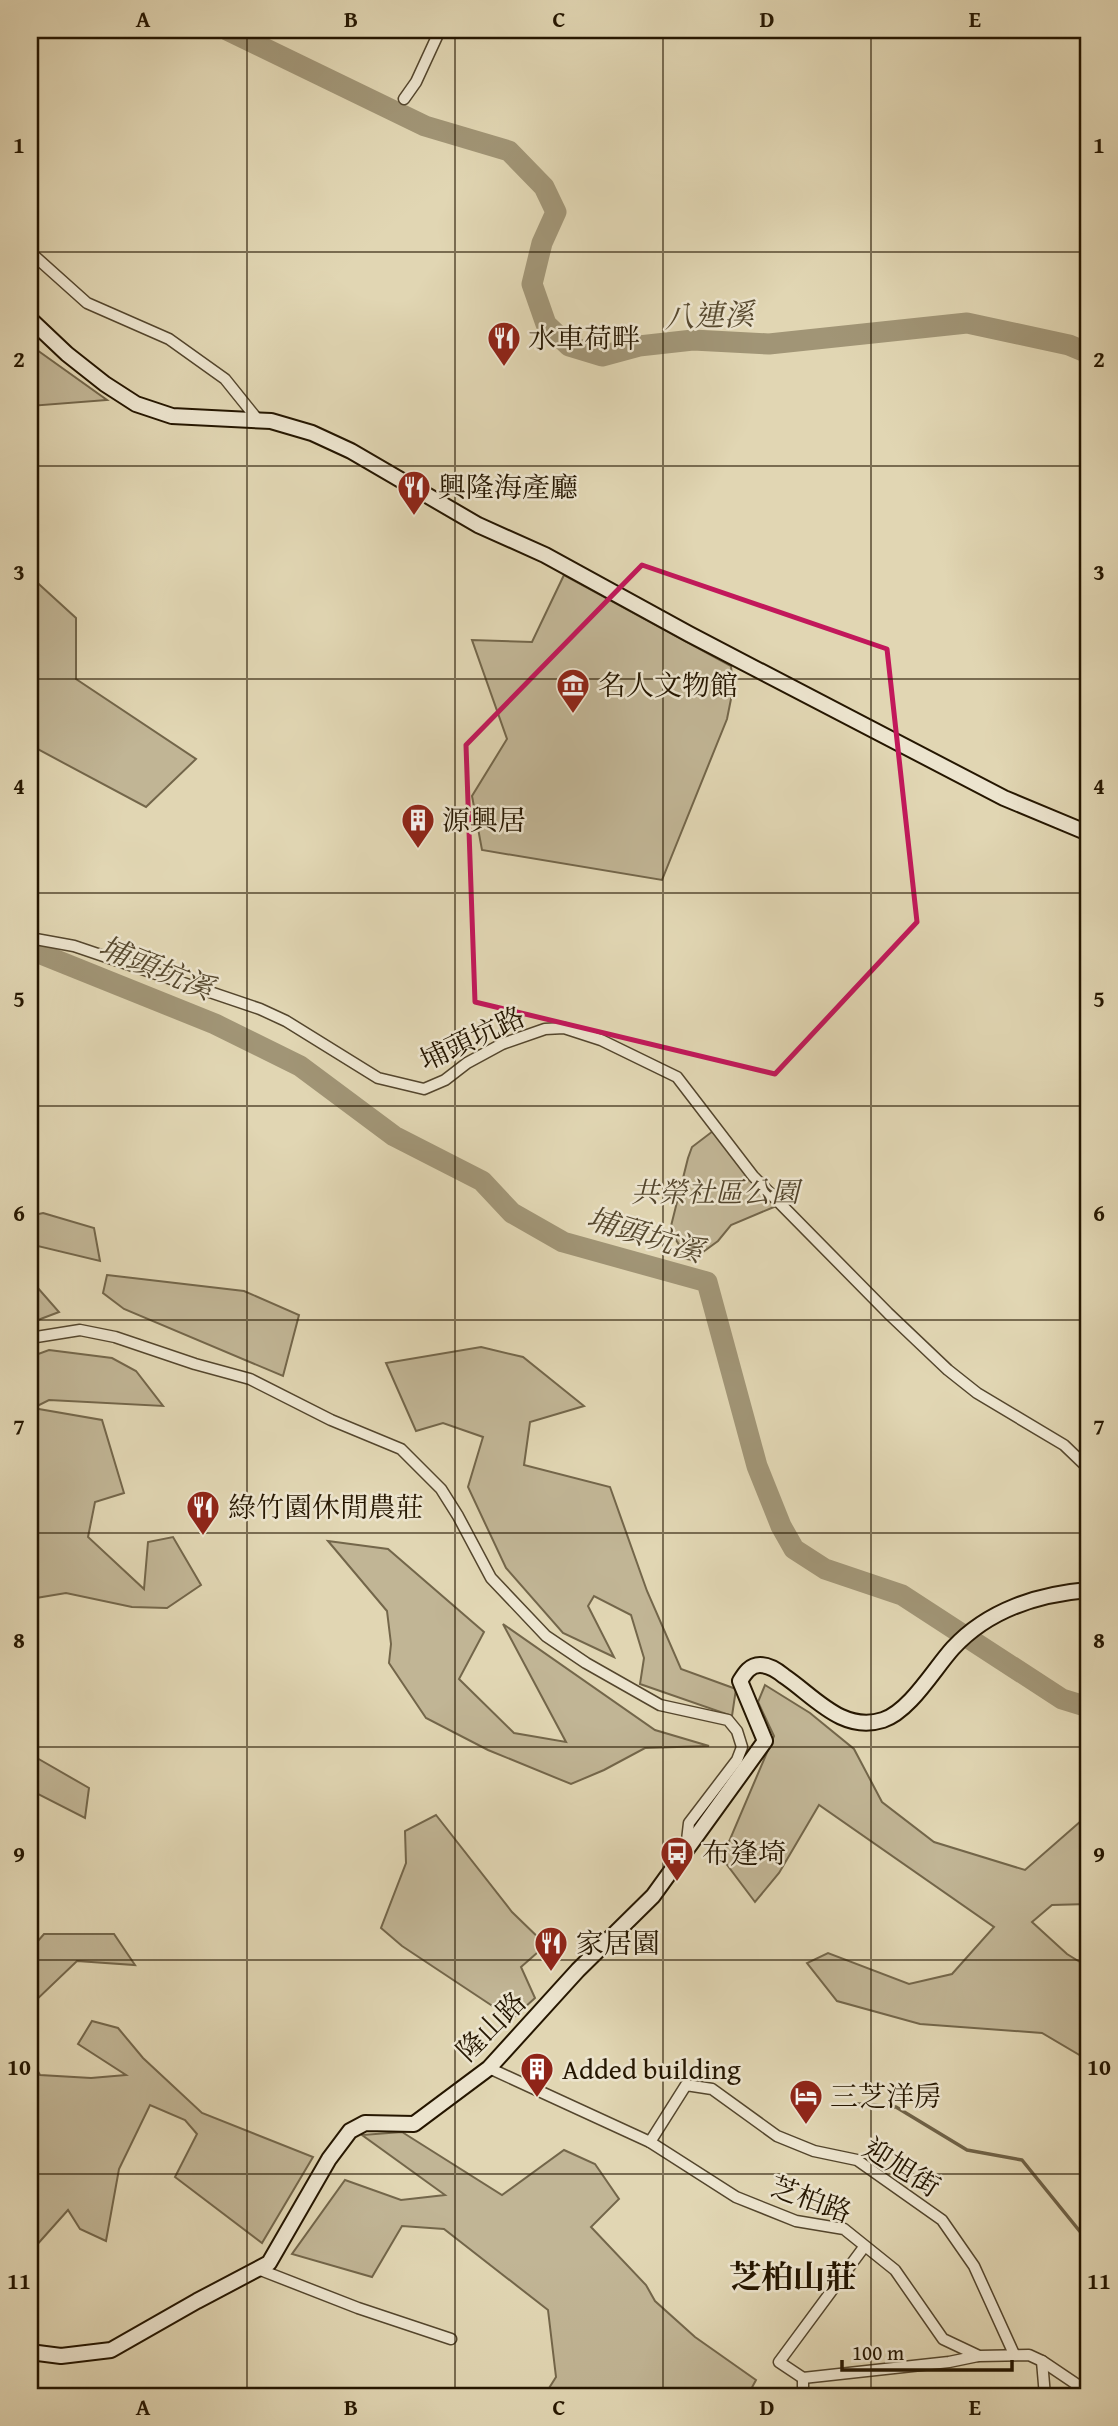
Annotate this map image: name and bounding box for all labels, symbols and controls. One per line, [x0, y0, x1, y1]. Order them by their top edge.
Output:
text: A [136, 2, 151, 35]
text: B [344, 2, 358, 35]
text: C [552, 2, 566, 35]
text: D [760, 2, 775, 35]
text: E [969, 2, 981, 35]
text: 1 [13, 128, 25, 161]
text: 1 [1093, 128, 1105, 161]
water label: 八連溪 [663, 291, 758, 339]
place label: 水車荷畔 [528, 317, 640, 358]
restaurant icon: 水車荷畔 [485, 319, 523, 368]
text: 2 [13, 342, 25, 375]
text: 2 [1093, 342, 1105, 375]
place label: 興隆海產廳 [438, 466, 578, 507]
restaurant icon: 興隆海產廳 [395, 468, 433, 517]
text: 3 [13, 555, 25, 588]
text: 3 [1093, 555, 1105, 588]
place label: 名人文物館 [598, 664, 738, 705]
museum icon: 名人文物館 [554, 666, 592, 715]
text: 4 [13, 769, 25, 802]
text: 4 [1093, 769, 1105, 802]
place label: 源興居 [442, 799, 526, 840]
building icon: 源興居 [399, 801, 437, 850]
water label: 埔頭坑溪 [93, 924, 223, 1011]
text: 5 [13, 982, 25, 1015]
text: 5 [1093, 982, 1105, 1015]
street label: 埔頭坑路 [412, 995, 531, 1080]
park label: 共榮社區公園 [631, 1171, 803, 1212]
water label: 埔頭坑溪 [581, 1195, 712, 1274]
text: 6 [13, 1196, 25, 1229]
text: 6 [1093, 1196, 1105, 1229]
text: 7 [13, 1410, 25, 1443]
text: 7 [1093, 1410, 1105, 1443]
place label: 綠竹園休閒農莊 [228, 1486, 424, 1527]
restaurant icon: 綠竹園休閒農莊 [184, 1488, 222, 1537]
text: 8 [13, 1623, 25, 1656]
text: 8 [1093, 1623, 1105, 1656]
place label: 布逢埼 [702, 1832, 786, 1873]
bus stop icon: 布逢埼 [658, 1834, 696, 1883]
text: 9 [13, 1837, 25, 1870]
text: 9 [1093, 1837, 1105, 1870]
place label: 家居園 [576, 1922, 660, 1963]
restaurant icon: 家居園 [532, 1924, 570, 1973]
street label: 隆山路 [446, 1981, 535, 2070]
place label: Added building [562, 2048, 741, 2089]
text: 10 [7, 2050, 31, 2083]
building icon: Added building [518, 2050, 556, 2099]
text: 10 [1087, 2050, 1111, 2083]
place label: 三芝洋房 [830, 2075, 942, 2116]
hotel icon: 三芝洋房 [787, 2077, 825, 2126]
street label: 迎旭街 [856, 2127, 949, 2206]
street label: 芝柏路 [765, 2165, 858, 2232]
district label: 芝柏山莊 [729, 2253, 857, 2300]
text: 11 [7, 2264, 31, 2297]
text: 11 [1087, 2264, 1111, 2297]
scale bar [842, 2328, 1011, 2372]
text: 100 m [852, 2337, 904, 2368]
text: A [136, 2390, 151, 2423]
text: B [344, 2390, 358, 2423]
text: C [552, 2390, 566, 2423]
text: D [760, 2390, 775, 2423]
text: E [969, 2390, 981, 2423]

